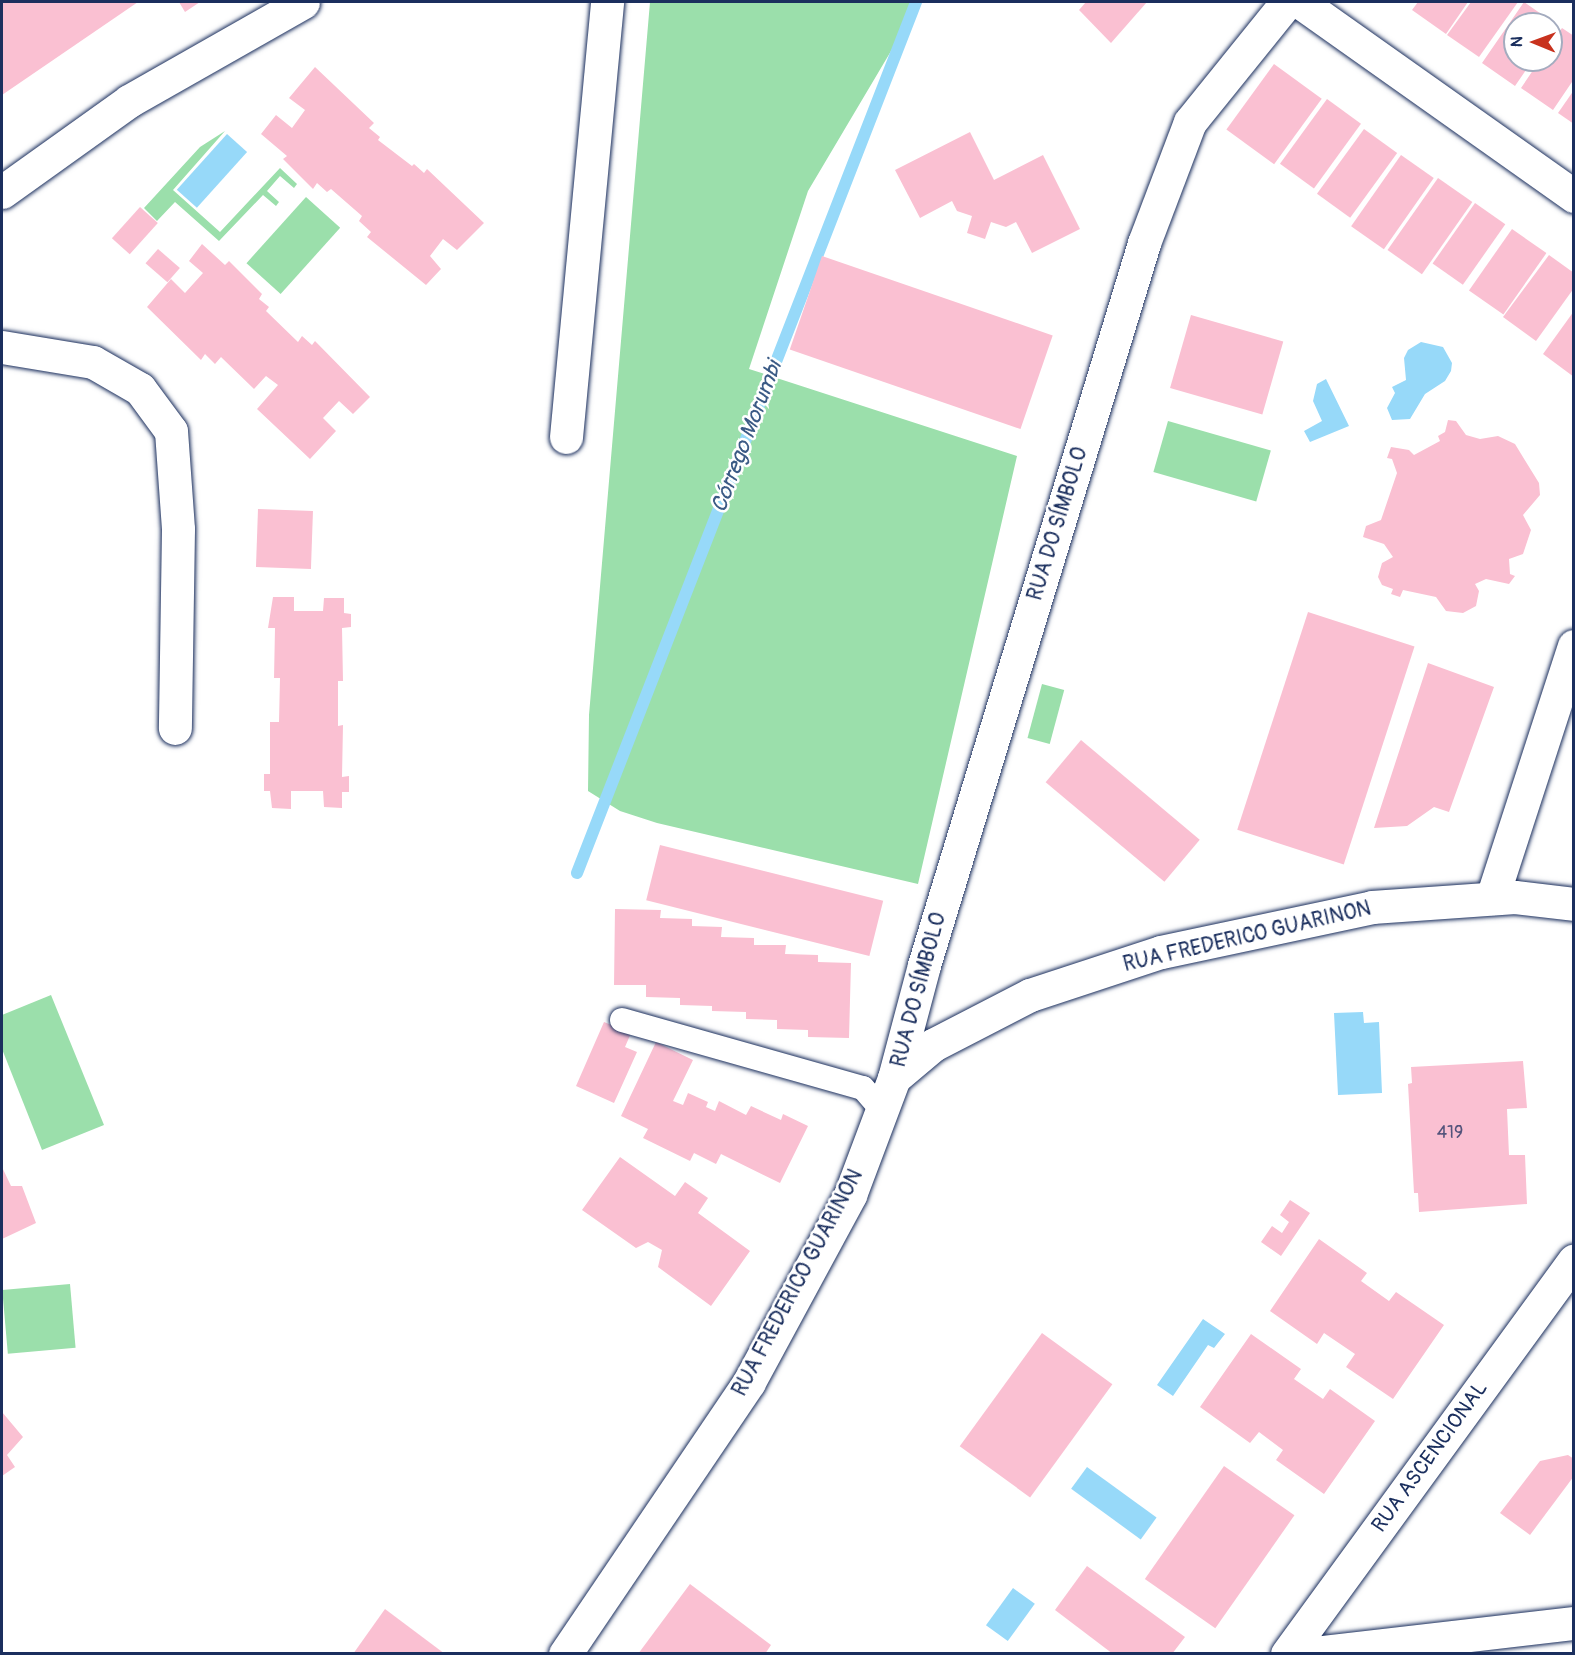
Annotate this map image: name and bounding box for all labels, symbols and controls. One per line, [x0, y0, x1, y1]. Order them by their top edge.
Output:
north arrow [1503, 12, 1563, 72]
text: N [1507, 36, 1527, 47]
water label: Córrego Morumbi [706, 358, 788, 516]
street label: RUA DO SÍMBOLO [1023, 444, 1093, 604]
street label: RUA FREDERICO GUARINON [1121, 896, 1373, 978]
street label: RUA DO SÍMBOLO [886, 910, 952, 1070]
house number: 419 [1437, 1122, 1463, 1144]
street label: RUA FREDERICO GUARINON [727, 1165, 869, 1401]
street label: RUA ASCENCIONAL [1367, 1377, 1493, 1537]

